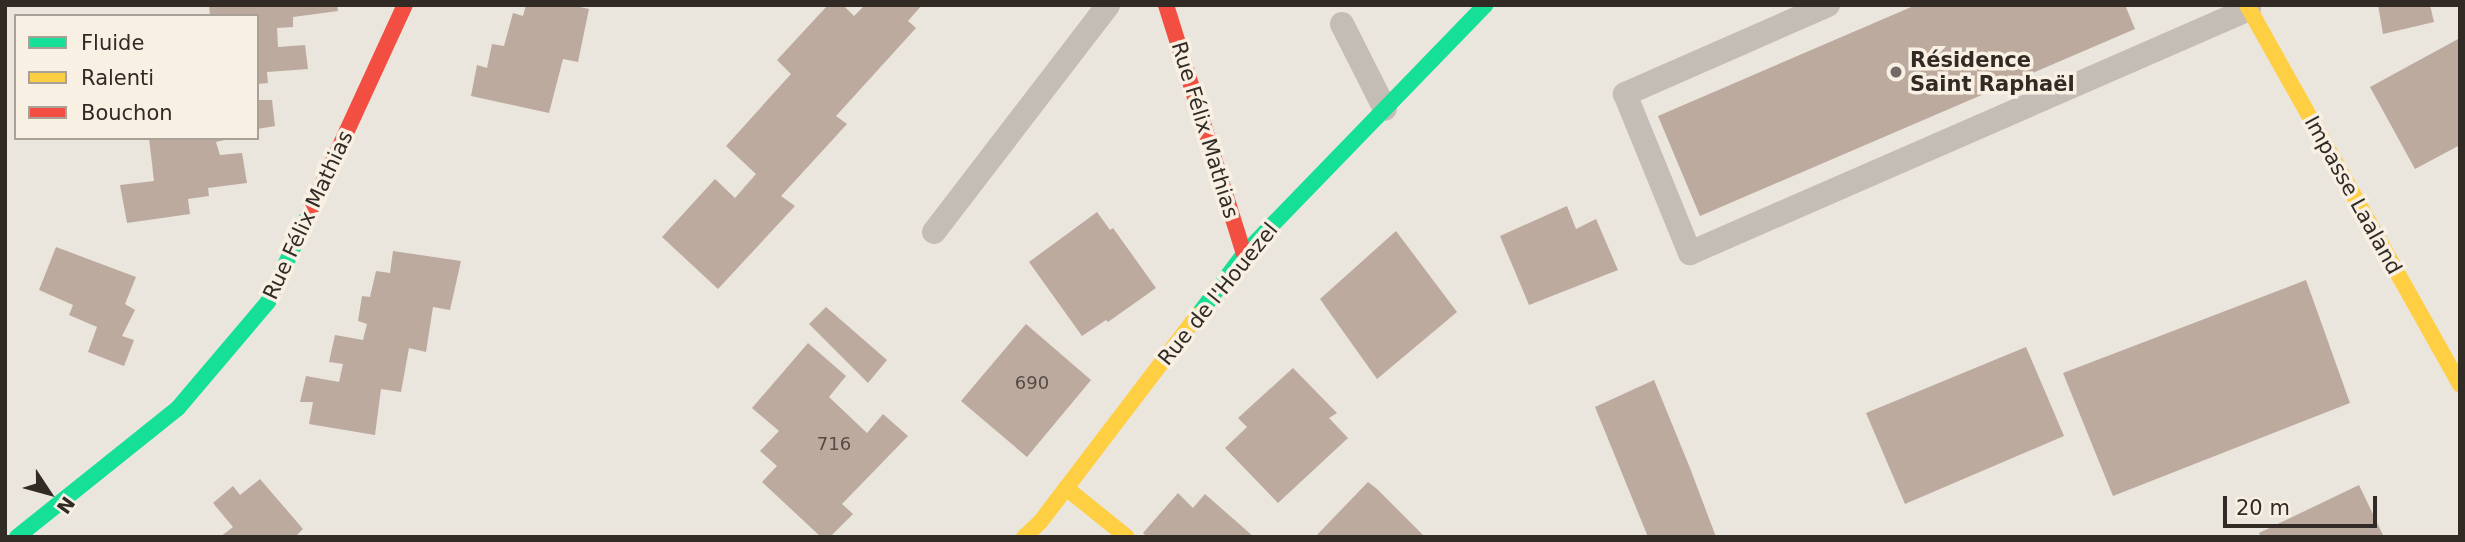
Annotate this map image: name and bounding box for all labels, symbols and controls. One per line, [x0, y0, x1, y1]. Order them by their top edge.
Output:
legend [14, 14, 259, 140]
text: Fluide [81, 31, 144, 55]
street label: Rue Félix Mathias [1166, 39, 1244, 221]
place label: Résidence Saint Raphaël [1910, 47, 2075, 97]
marker: Résidence Saint Raphaël [1888, 64, 1904, 80]
text: Ralenti [81, 66, 154, 90]
text: Bouchon [81, 101, 173, 125]
street label: Impasse Laaland [2299, 111, 2407, 279]
street label: Rue Félix Mathias [258, 127, 358, 303]
street label: Rue de l'Houezel [1153, 218, 1283, 370]
house number: 690 [1015, 372, 1049, 394]
house number: 716 [817, 433, 851, 455]
north arrow [14, 458, 84, 528]
scale bar [2227, 482, 2381, 526]
text: N [52, 492, 80, 518]
text: 20 m [2236, 496, 2290, 520]

